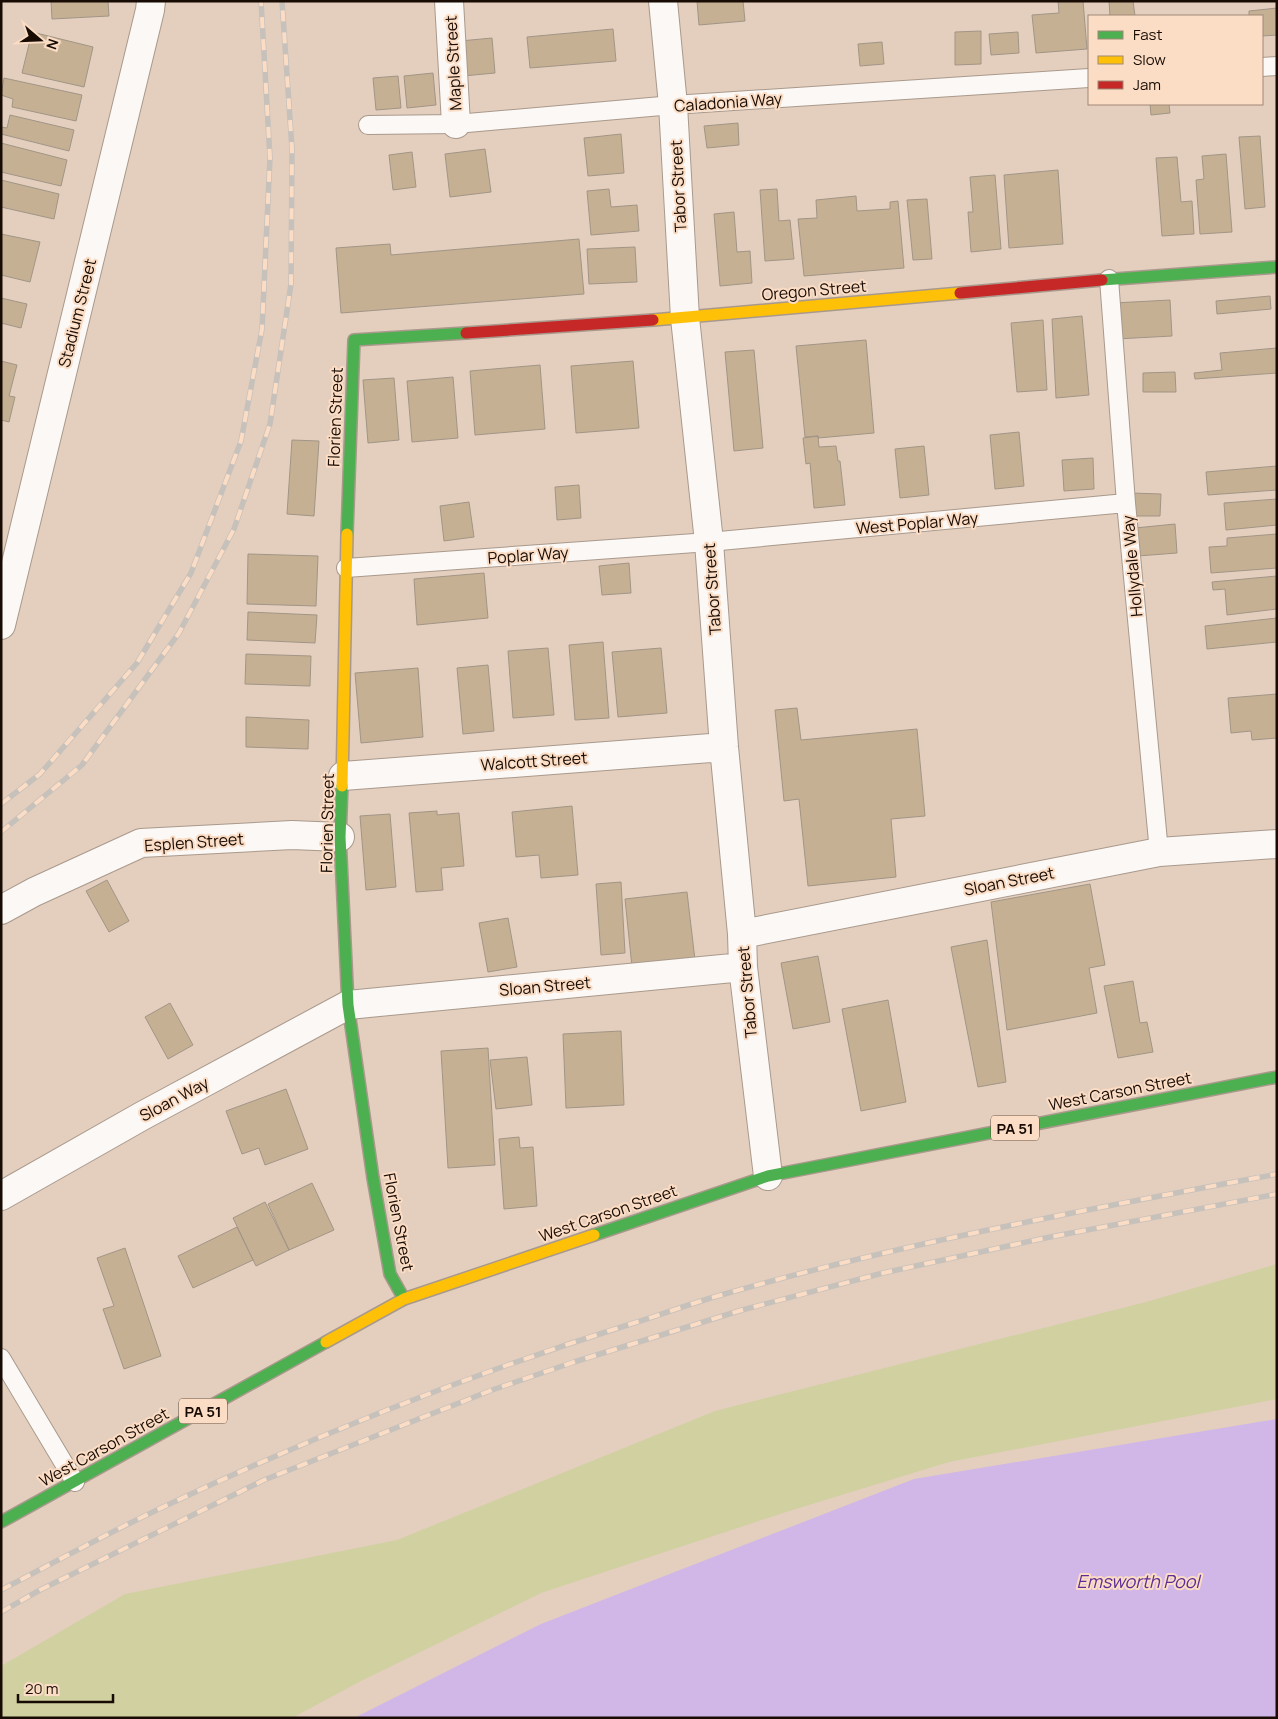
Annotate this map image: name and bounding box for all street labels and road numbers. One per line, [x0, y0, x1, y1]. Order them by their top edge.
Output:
street label: Maple Street [440, 15, 466, 111]
street label: Caladonia Way [673, 87, 783, 117]
street label: Tabor Street [665, 139, 691, 233]
street label: Stadium Street [53, 256, 101, 370]
street label: Oregon Street [761, 274, 867, 306]
street label: Florien Street [322, 367, 348, 467]
street label: West Poplar Way [855, 507, 980, 539]
street label: Hollydale Way [1117, 514, 1147, 618]
street label: Poplar Way [487, 541, 570, 569]
street label: Tabor Street [698, 542, 726, 636]
street label: Walcott Street [480, 746, 588, 776]
street label: Florien Street [315, 773, 339, 873]
street label: Esplen Street [144, 828, 244, 856]
street label: Sloan Street [962, 861, 1056, 901]
street label: Tabor Street [732, 945, 762, 1039]
street label: Sloan Street [498, 971, 592, 1001]
street label: West Carson Street [1047, 1066, 1193, 1116]
street label: Sloan Way [135, 1071, 213, 1126]
road number: PA 51 [991, 1116, 1039, 1140]
street label: Florien Street [379, 1171, 419, 1273]
street label: West Carson Street [536, 1179, 680, 1247]
road number: PA 51 [179, 1398, 227, 1424]
street label: West Carson Street [35, 1402, 173, 1492]

